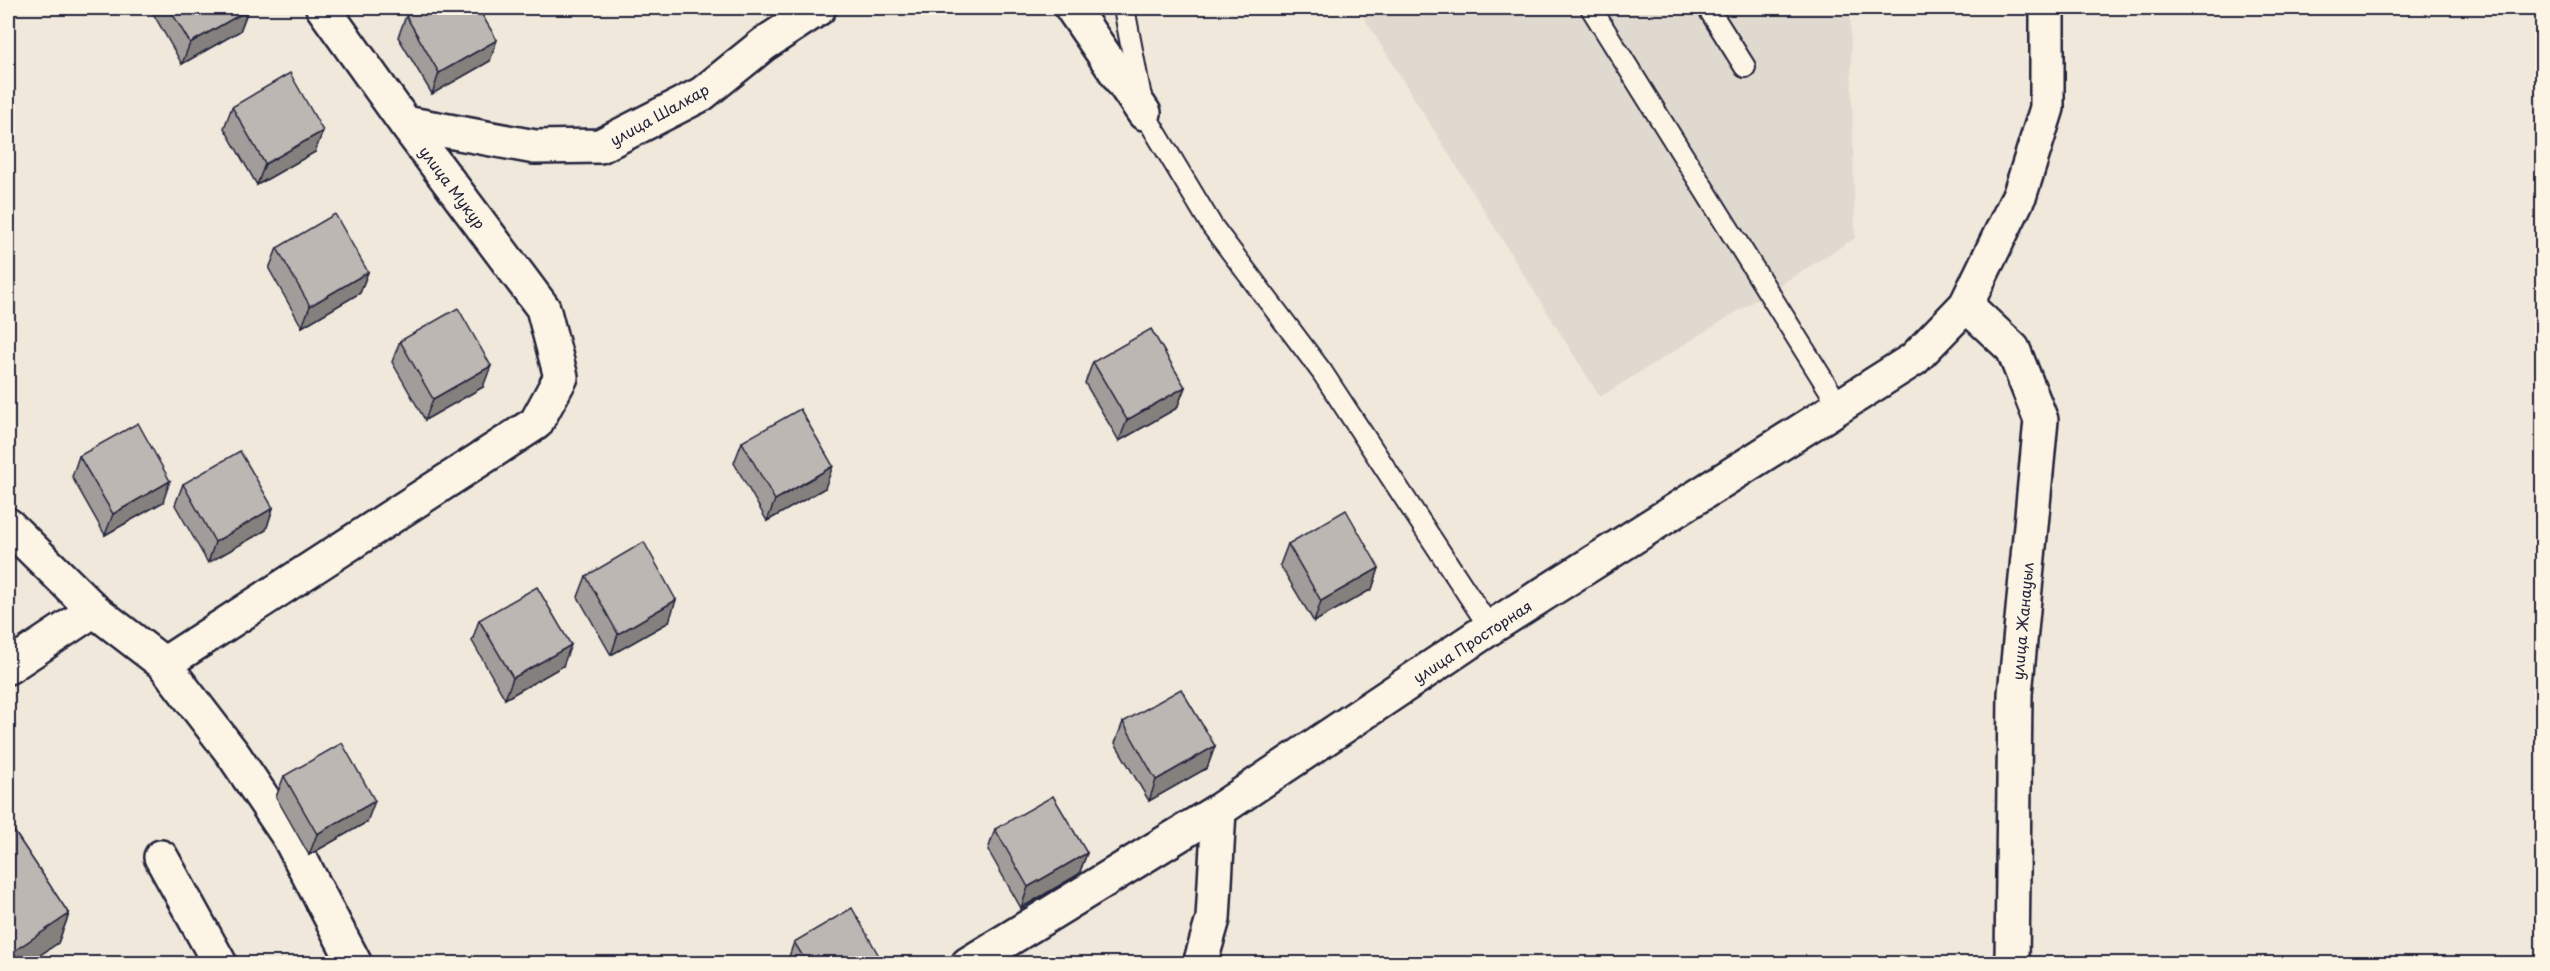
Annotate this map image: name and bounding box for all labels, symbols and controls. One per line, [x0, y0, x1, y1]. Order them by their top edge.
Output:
street label: улица Шалкар [605, 77, 713, 151]
street label: улица Мукур [414, 141, 492, 233]
street label: улица Жанауыл [2005, 561, 2039, 681]
street label: улица Просторная [1408, 594, 1536, 688]

